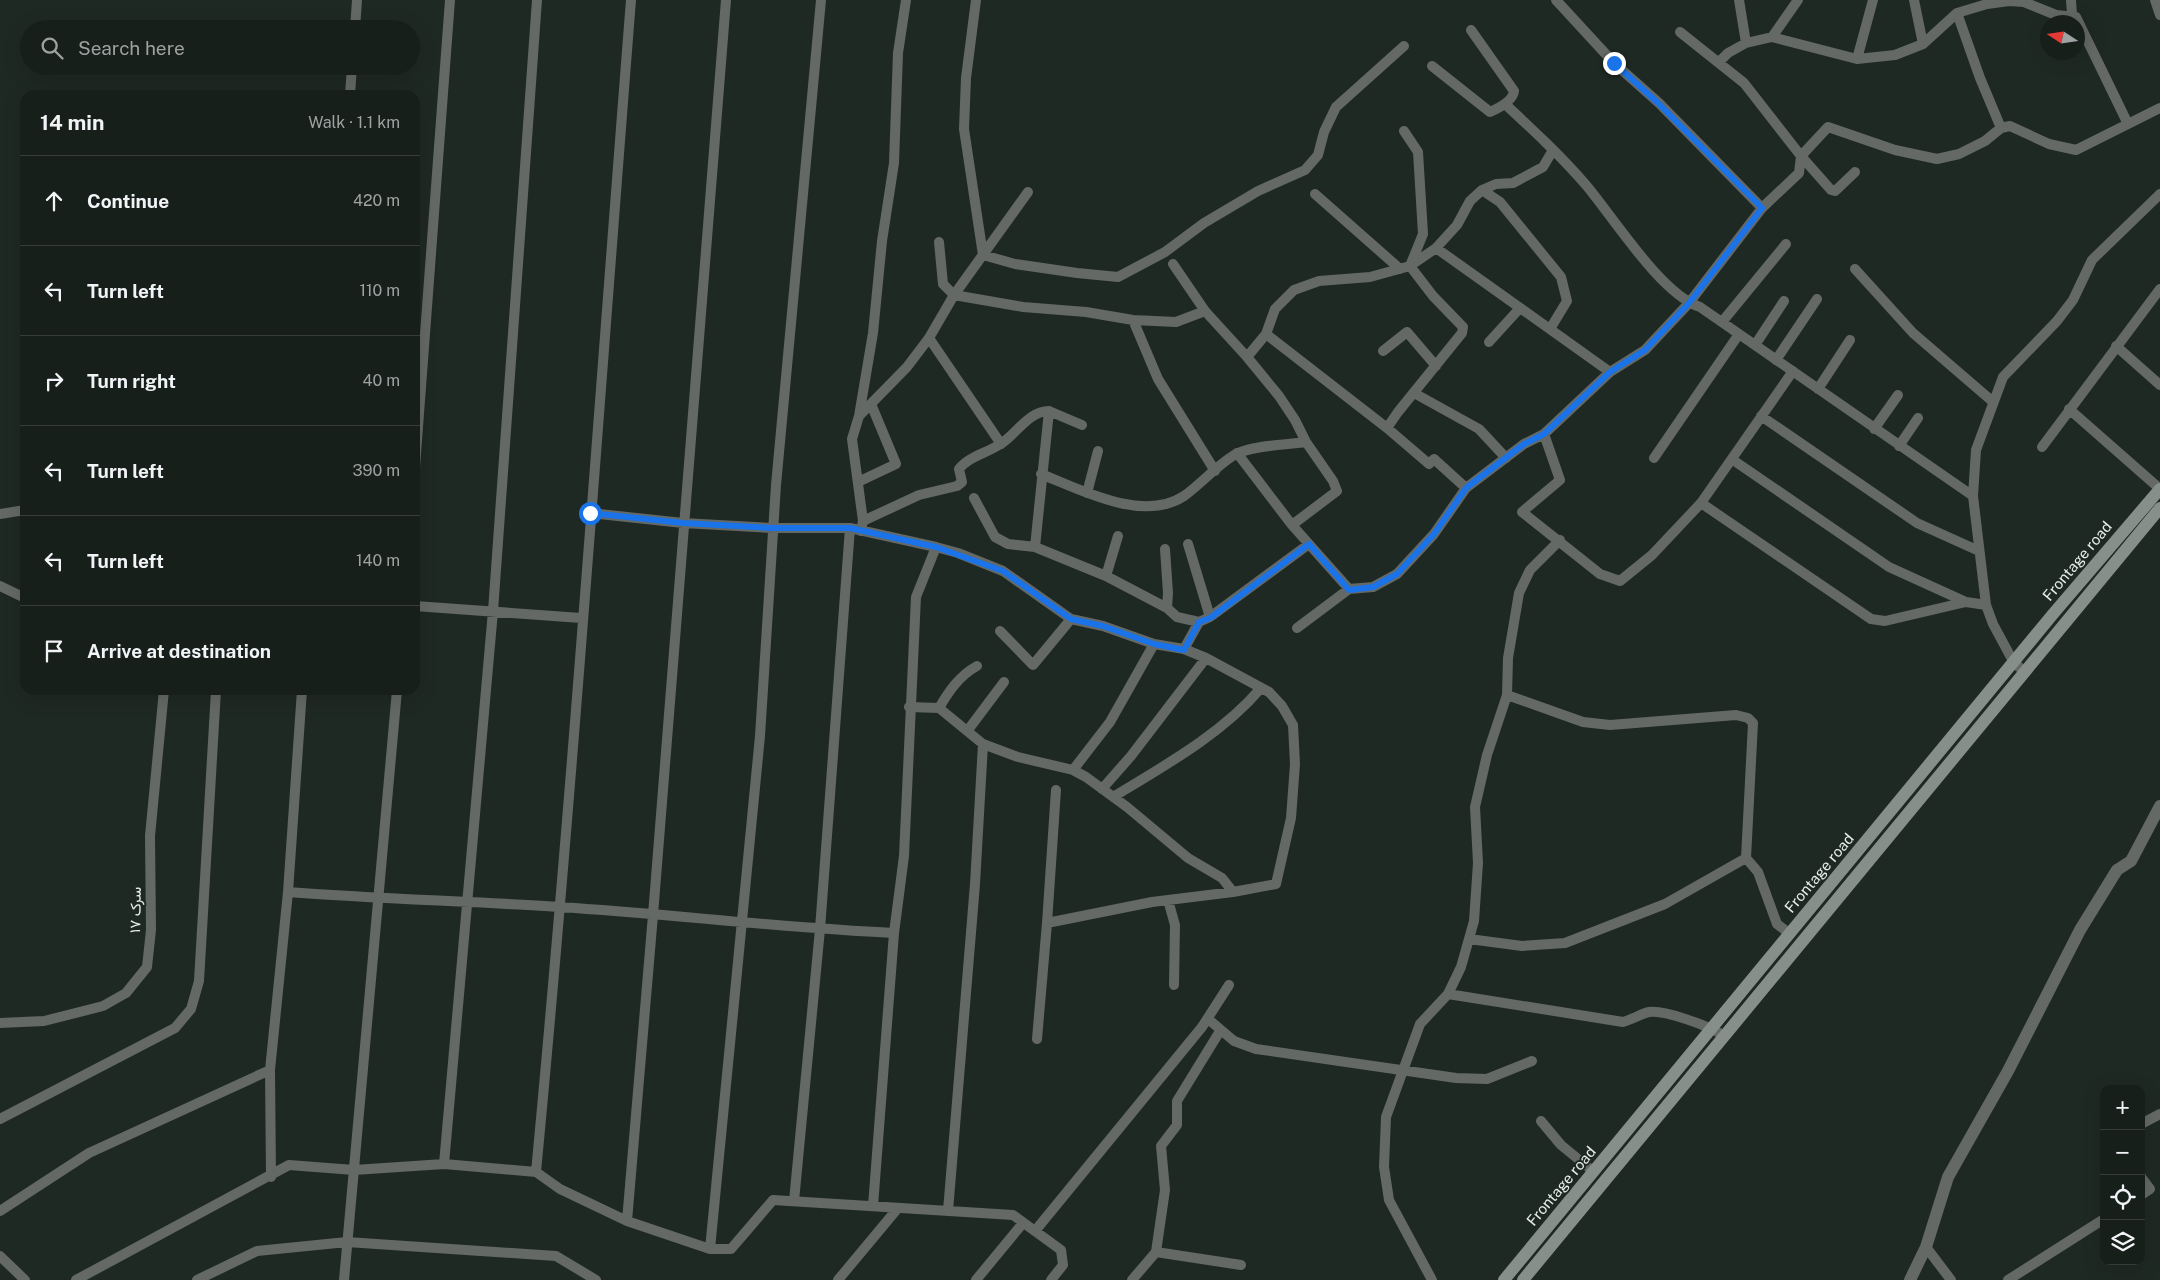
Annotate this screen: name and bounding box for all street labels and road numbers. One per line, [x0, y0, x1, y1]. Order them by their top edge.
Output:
street label: Frontage road [2039, 518, 2115, 604]
street label: Frontage road [1781, 830, 1857, 916]
street label: سرک ۱۷ [126, 887, 145, 933]
street label: Frontage road [1523, 1143, 1599, 1229]

